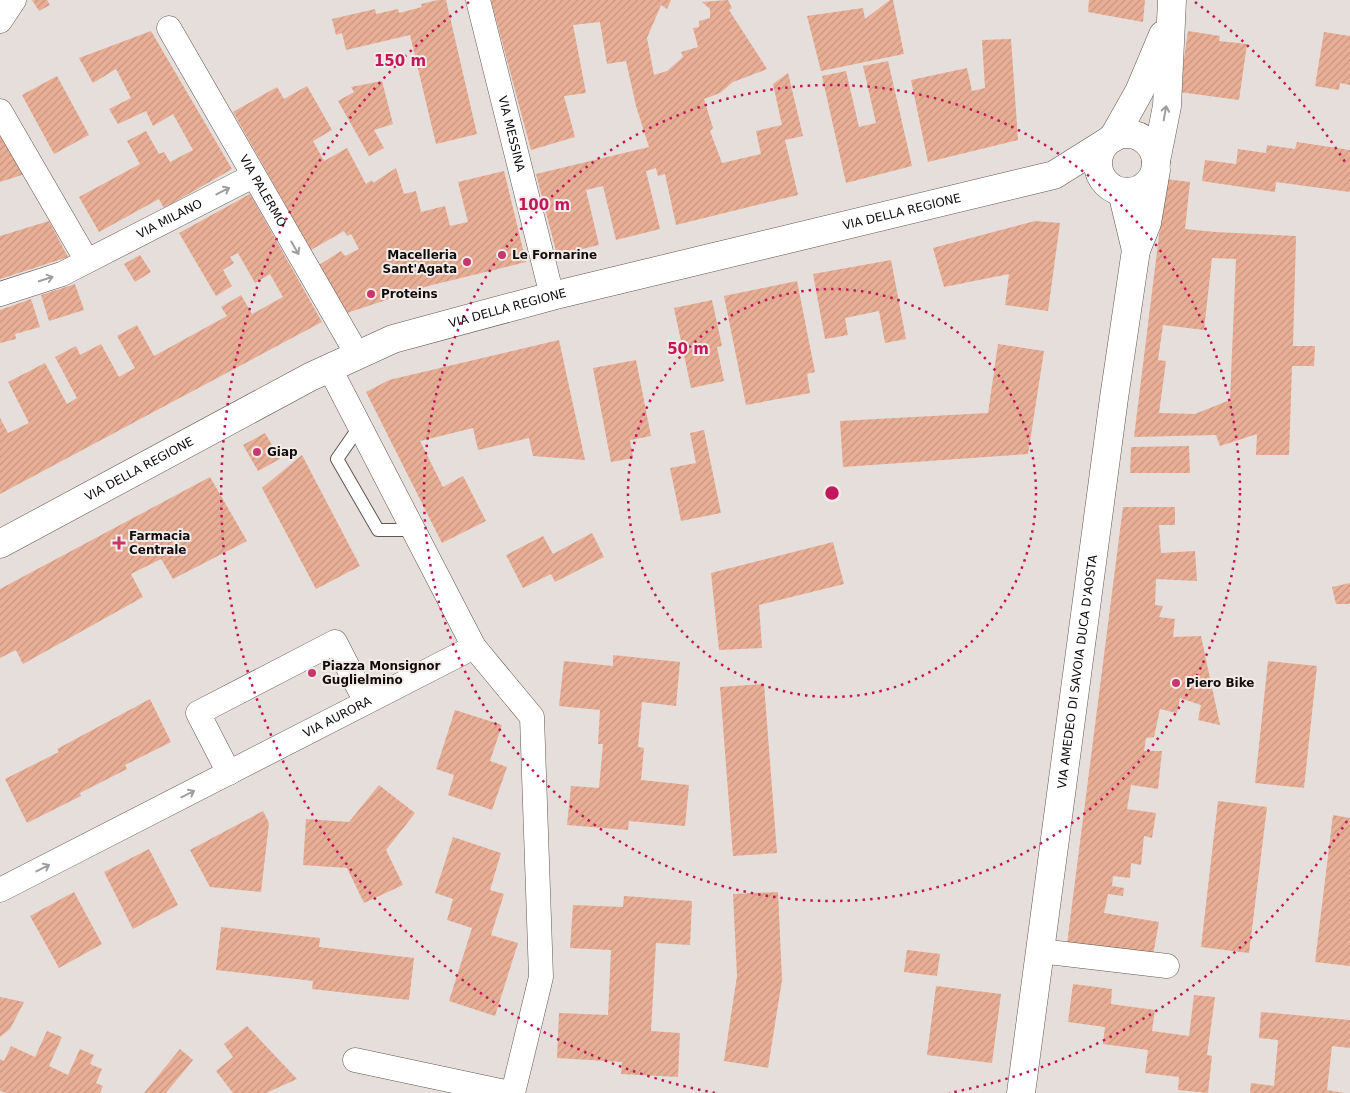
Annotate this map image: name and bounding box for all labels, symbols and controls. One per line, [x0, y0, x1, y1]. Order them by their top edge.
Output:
text: 150 m [374, 52, 426, 70]
street label: VIA MESSINA [495, 94, 528, 174]
one-way arrow [1161, 105, 1171, 121]
street label: VIA PALERMO [237, 152, 289, 229]
one-way arrow [215, 186, 230, 195]
street label: VIA DELLA REGIONE [841, 191, 962, 233]
street label: VIA MILANO [135, 196, 204, 241]
text: 100 m [518, 196, 570, 214]
one-way arrow [290, 240, 300, 255]
place label: Macelleria Sant'Agata [382, 248, 457, 276]
place label: Le Fornarine [512, 248, 597, 262]
marker: Le Fornarine [496, 249, 508, 261]
marker: Macelleria Sant'Agata [461, 256, 473, 268]
one-way arrow [38, 274, 54, 283]
street label: VIA DELLA REGIONE [447, 286, 568, 331]
place label: Proteins [381, 287, 438, 301]
marker: Proteins [365, 288, 377, 300]
text: 50 m [667, 340, 709, 358]
street label: VIA DELLA REGIONE [82, 434, 196, 504]
place label: Giap [267, 445, 298, 459]
marker: Giap [251, 446, 263, 458]
centre of rings [823, 484, 841, 502]
place label: Farmacia Centrale [129, 529, 190, 557]
marker: Farmacia Centrale [113, 537, 125, 549]
street label: VIA AMEDEO DI SAVOIA DUCA D'AOSTA [1055, 553, 1100, 790]
place label: Piazza Monsignor Guglielmino [322, 659, 441, 687]
marker: Piazza Monsignor Guglielmino [306, 667, 318, 679]
place label: Piero Bike [1186, 676, 1254, 690]
marker: Piero Bike [1170, 677, 1182, 689]
street label: VIA AURORA [301, 693, 374, 740]
one-way arrow [180, 789, 195, 798]
one-way arrow [36, 863, 51, 873]

